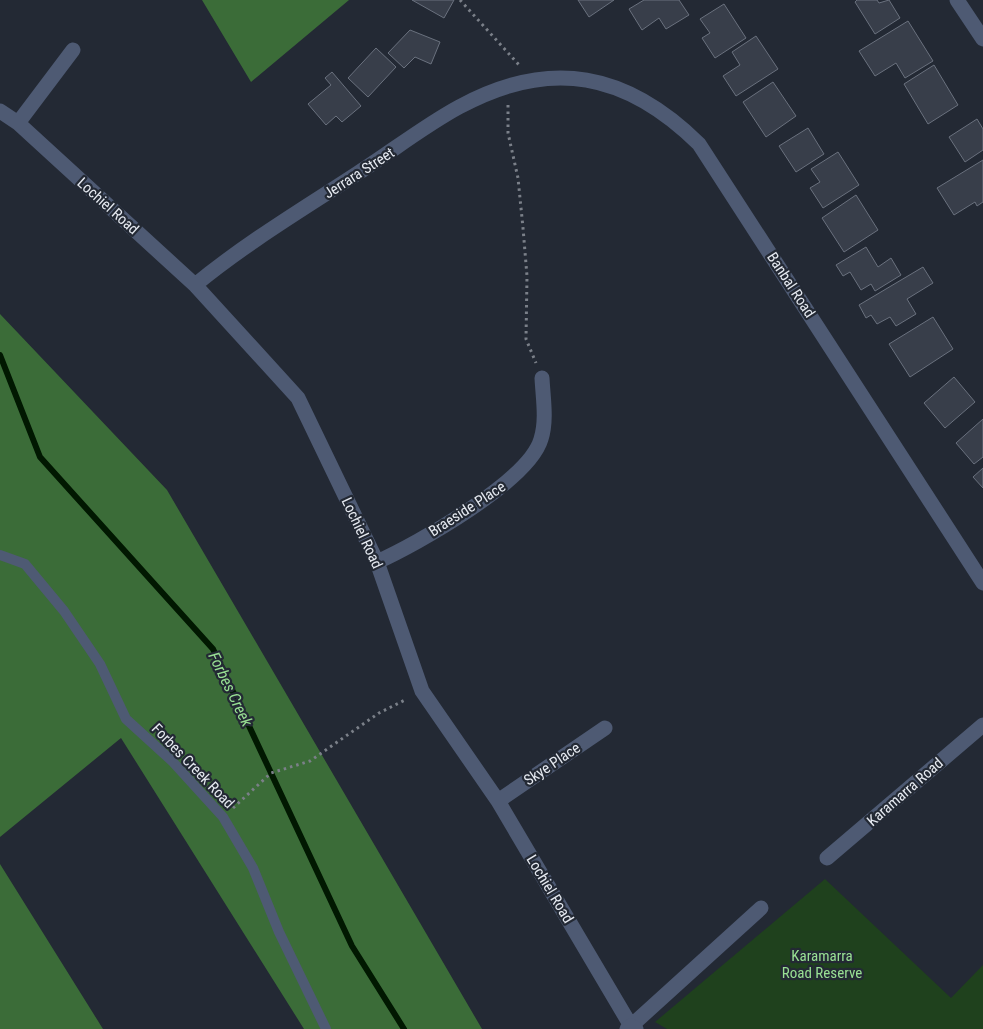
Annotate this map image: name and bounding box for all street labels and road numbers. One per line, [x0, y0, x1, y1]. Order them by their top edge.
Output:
street label: Jerrara Street [320, 144, 398, 202]
street label: Lochiel Road [74, 174, 142, 238]
street label: Banbal Road [763, 249, 819, 321]
street label: Braeside Place [425, 478, 509, 540]
street label: Lochiel Road [338, 495, 386, 571]
street label: Forbes Creek Road [148, 720, 238, 812]
street label: Skye Place [520, 739, 584, 789]
street label: Karamarra Road [863, 754, 947, 830]
street label: Lochiel Road [523, 852, 577, 926]

